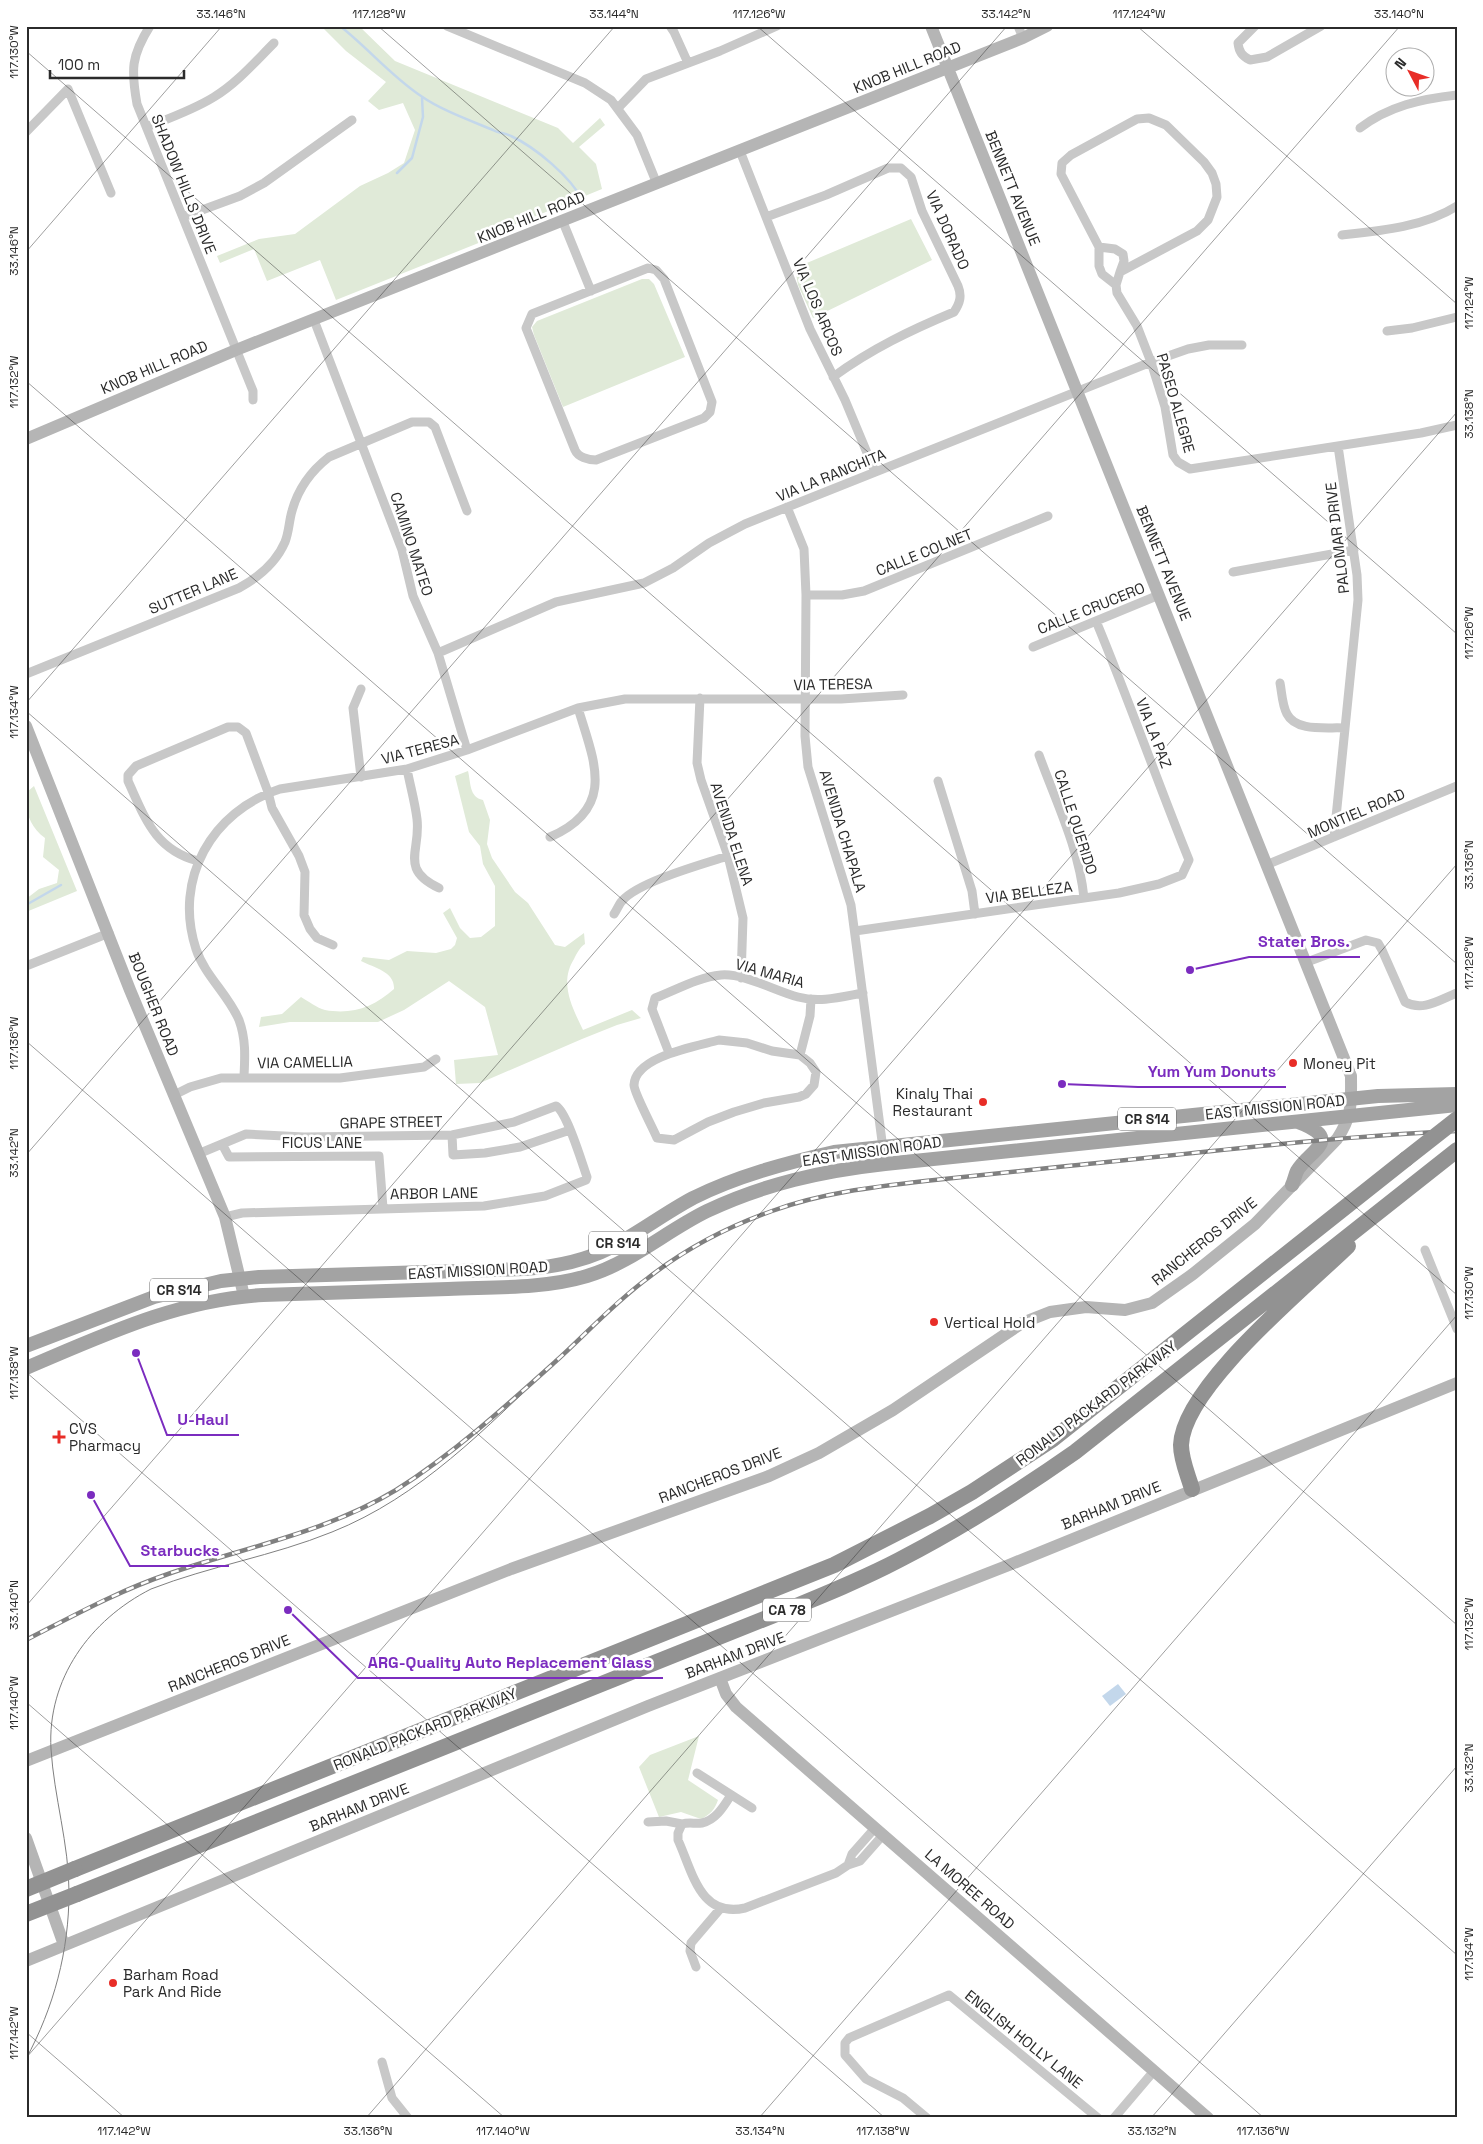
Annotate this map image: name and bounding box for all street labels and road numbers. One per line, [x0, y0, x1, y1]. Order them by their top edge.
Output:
street label: KNOB HILL ROAD [850, 37, 964, 97]
street label: SHADOW HILLS DRIVE [147, 111, 221, 257]
street label: BENNETT AVENUE [981, 128, 1045, 248]
street label: KNOB HILL ROAD [474, 187, 588, 247]
street label: VIA DORADO [922, 187, 974, 273]
street label: VIA LOS ARCOS [789, 255, 847, 359]
street label: KNOB HILL ROAD [98, 336, 211, 398]
street label: PASEO ALEGRE [1153, 351, 1199, 455]
street label: VIA LA RANCHITA [773, 444, 889, 506]
street label: PALOMAR DRIVE [1321, 481, 1353, 595]
street label: CAMINO MATEO [386, 490, 438, 598]
street label: BENNETT AVENUE [1132, 503, 1196, 623]
street label: CALLE COLNET [873, 524, 975, 580]
street label: SUTTER LANE [146, 564, 240, 618]
street label: CALLE CRUCERO [1034, 578, 1148, 638]
street label: VIA TERESA [793, 674, 873, 694]
street label: VIA LA PAZ [1132, 695, 1176, 771]
street label: VIA TERESA [379, 729, 461, 768]
street label: AVENIDA CHAPALA [815, 767, 871, 895]
street label: CALLE QUERIDO [1050, 767, 1102, 877]
street label: AVENIDA ELENA [706, 780, 758, 889]
street label: MONTIEL ROAD [1304, 784, 1408, 842]
street label: VIA BELLEZA [984, 876, 1074, 907]
street label: BOUGHER ROAD [125, 949, 183, 1059]
street label: VIA MARIA [733, 954, 807, 992]
street label: VIA CAMELLIA [257, 1052, 354, 1072]
street label: EAST MISSION ROAD [1204, 1090, 1346, 1124]
road number: CR S14 [1118, 1108, 1176, 1130]
street label: GRAPE STREET [339, 1112, 443, 1132]
street label: EAST MISSION ROAD [801, 1132, 943, 1170]
street label: FICUS LANE [282, 1133, 362, 1152]
street label: ARBOR LANE [390, 1183, 478, 1203]
street label: RANCHEROS DRIVE [1147, 1193, 1261, 1289]
road number: CR S14 [589, 1232, 647, 1254]
street label: EAST MISSION ROAD [408, 1257, 549, 1283]
road number: CR S14 [150, 1278, 208, 1302]
street label: RONALD PACKARD PARKWAY [1012, 1336, 1180, 1470]
street label: RANCHEROS DRIVE [656, 1443, 784, 1507]
street label: BARHAM DRIVE [1058, 1476, 1164, 1534]
road number: CA 78 [763, 1598, 811, 1622]
street label: BARHAM DRIVE [682, 1627, 788, 1683]
street label: RANCHEROS DRIVE [165, 1630, 293, 1696]
street label: RONALD PACKARD PARKWAY [330, 1683, 520, 1775]
street label: BARHAM DRIVE [306, 1778, 412, 1836]
street label: LA MOREE ROAD [921, 1845, 1019, 1933]
street label: ENGLISH HOLLY LANE [961, 1986, 1087, 2092]

